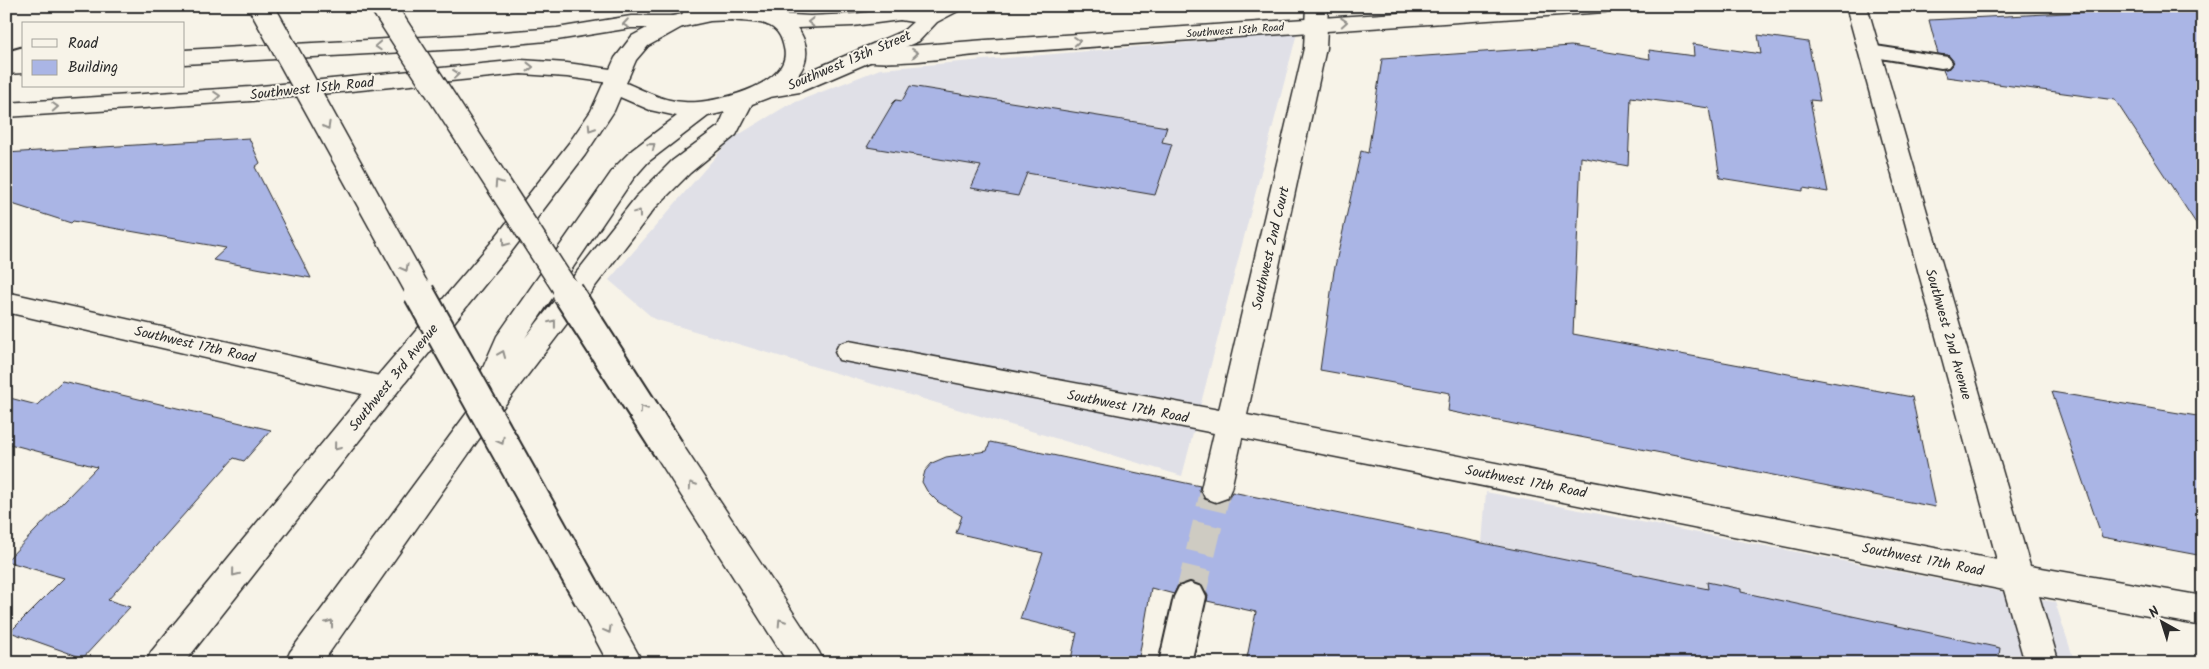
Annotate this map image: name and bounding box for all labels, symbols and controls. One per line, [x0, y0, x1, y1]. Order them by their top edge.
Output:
one-way arrow [806, 16, 814, 27]
one-way arrow [1340, 17, 1348, 28]
one-way arrow [622, 18, 631, 28]
street label: Southwest 15th Road [1186, 19, 1285, 43]
legend [22, 22, 185, 88]
street label: Southwest 13th Street [784, 25, 915, 97]
text: Road [68, 32, 99, 56]
one-way arrow [1073, 35, 1081, 46]
one-way arrow [374, 41, 382, 52]
one-way arrow [911, 48, 919, 59]
text: Building [68, 56, 118, 80]
one-way arrow [526, 62, 534, 72]
one-way arrow [453, 69, 461, 80]
street label: Southwest 15th Road [249, 71, 376, 106]
one-way arrow [213, 91, 221, 102]
one-way arrow [51, 102, 59, 113]
one-way arrow [321, 120, 331, 129]
one-way arrow [588, 123, 597, 132]
one-way arrow [646, 143, 655, 151]
one-way arrow [495, 180, 505, 189]
street label: Southwest 2nd Court [1246, 184, 1296, 312]
one-way arrow [632, 210, 640, 219]
one-way arrow [502, 237, 511, 247]
one-way arrow [399, 263, 409, 272]
street label: Southwest 2nd Avenue [1919, 266, 1977, 403]
street label: Southwest 3rd Avenue [344, 319, 444, 436]
one-way arrow [547, 319, 556, 329]
street label: Southwest 17th Road [132, 320, 258, 370]
one-way arrow [496, 350, 507, 359]
street label: Southwest 17th Road [1065, 384, 1192, 430]
one-way arrow [639, 405, 649, 414]
one-way arrow [494, 436, 504, 445]
one-way arrow [334, 441, 342, 450]
street label: Southwest 17th Road [1463, 459, 1590, 505]
one-way arrow [689, 482, 699, 491]
street label: Southwest 17th Road [1860, 537, 1987, 583]
one-way arrow [231, 568, 240, 577]
north arrow [2136, 596, 2186, 646]
text: N [2144, 601, 2165, 624]
one-way arrow [777, 618, 787, 627]
one-way arrow [324, 619, 333, 629]
one-way arrow [601, 625, 611, 634]

